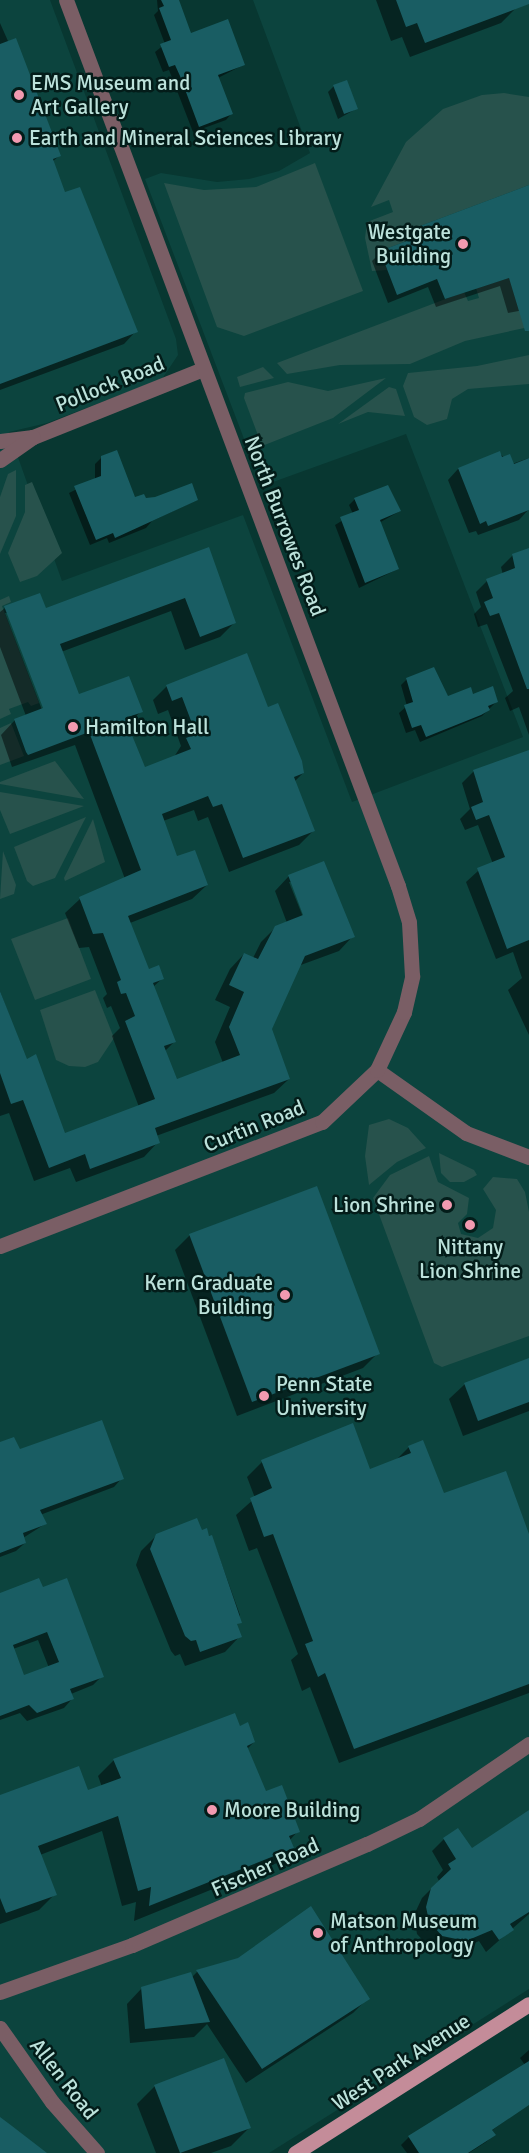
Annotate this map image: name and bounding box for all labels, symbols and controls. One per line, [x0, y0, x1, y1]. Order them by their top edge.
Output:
place label: EMS Museum and Art Gallery [31, 70, 190, 120]
marker: EMS Museum and Art Gallery [12, 88, 26, 102]
place label: Earth and Mineral Sciences Library [29, 125, 342, 151]
marker: Earth and Mineral Sciences Library [10, 131, 24, 145]
place label: Westgate Building [368, 219, 451, 269]
marker: Westgate Building [456, 237, 470, 251]
street label: Pollock Road [52, 351, 168, 417]
street label: North Burrowes Road [239, 432, 331, 620]
place label: Hamilton Hall [85, 714, 209, 740]
marker: Hamilton Hall [66, 720, 80, 734]
street label: Curtin Road [200, 1094, 308, 1158]
place label: Lion Shrine [333, 1192, 435, 1218]
marker: Lion Shrine [440, 1198, 454, 1212]
marker: Nittany Lion Shrine [463, 1218, 477, 1232]
place label: Nittany Lion Shrine [419, 1234, 521, 1284]
place label: Kern Graduate Building [144, 1270, 273, 1320]
marker: Kern Graduate Building [278, 1288, 292, 1302]
place label: Penn State University [276, 1371, 372, 1421]
marker: Penn State University [257, 1389, 271, 1403]
place label: Moore Building [224, 1797, 360, 1823]
marker: Moore Building [205, 1803, 219, 1817]
street label: Fischer Road [207, 1832, 323, 1902]
place label: Matson Museum of Anthropology [330, 1908, 477, 1958]
marker: Matson Museum of Anthropology [311, 1926, 325, 1940]
street label: West Park Avenue [327, 2008, 475, 2116]
street label: Allen Road [25, 2033, 103, 2125]

